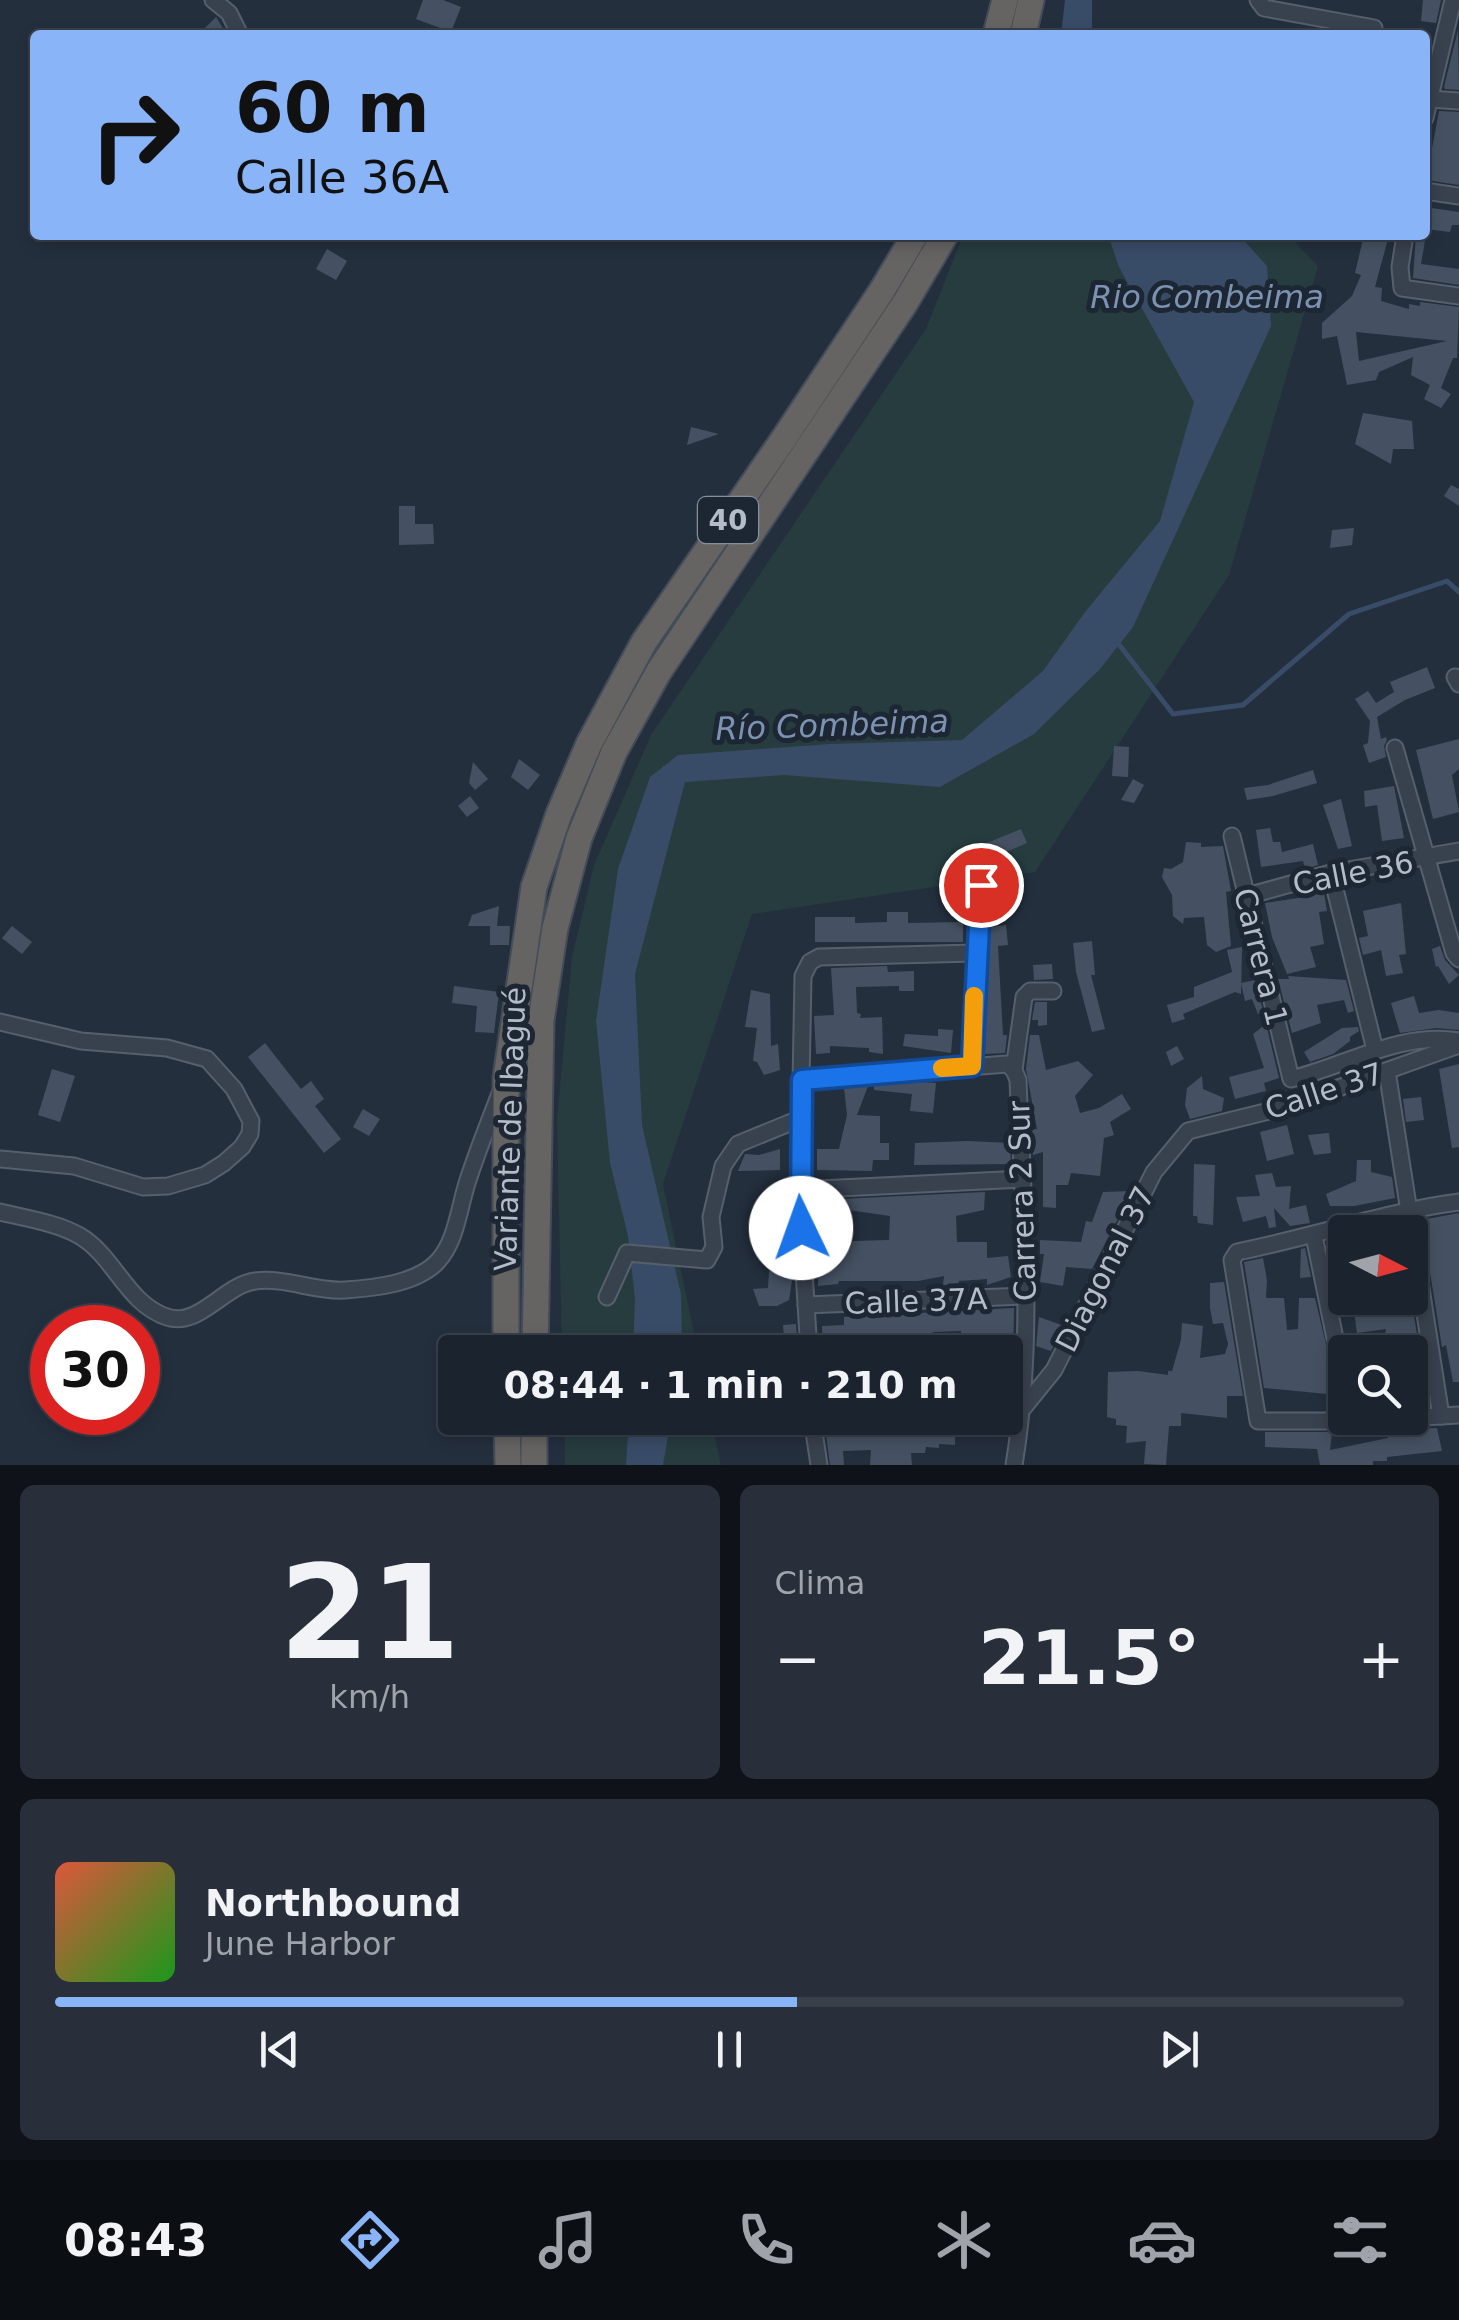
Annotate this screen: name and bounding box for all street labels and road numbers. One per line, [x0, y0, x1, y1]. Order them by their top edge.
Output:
road number: 40 [698, 497, 758, 543]
street label: Calle 36 [1290, 844, 1416, 902]
street label: Carrera 1 [1227, 885, 1295, 1029]
street label: Variante de Ibagué [488, 986, 532, 1272]
street label: Calle 37 [1260, 1055, 1388, 1127]
street label: Carrera 2 Sur [1001, 1100, 1043, 1302]
street label: Diagonal 37 [1048, 1181, 1162, 1357]
street label: Calle 37A [844, 1281, 988, 1321]

